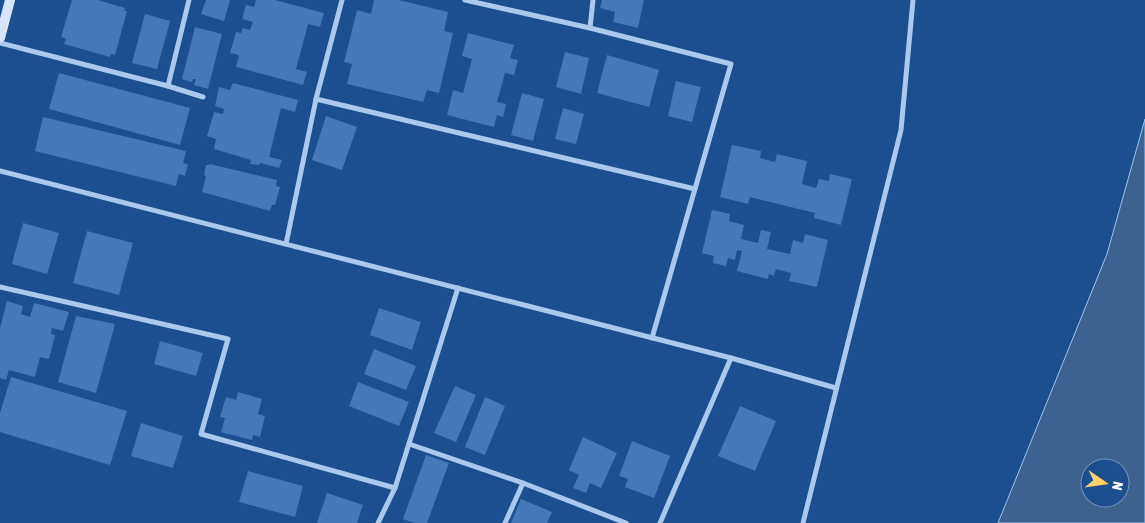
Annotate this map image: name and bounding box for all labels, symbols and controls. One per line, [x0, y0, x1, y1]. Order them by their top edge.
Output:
north arrow [1080, 458, 1130, 508]
text: N [1109, 480, 1126, 492]

